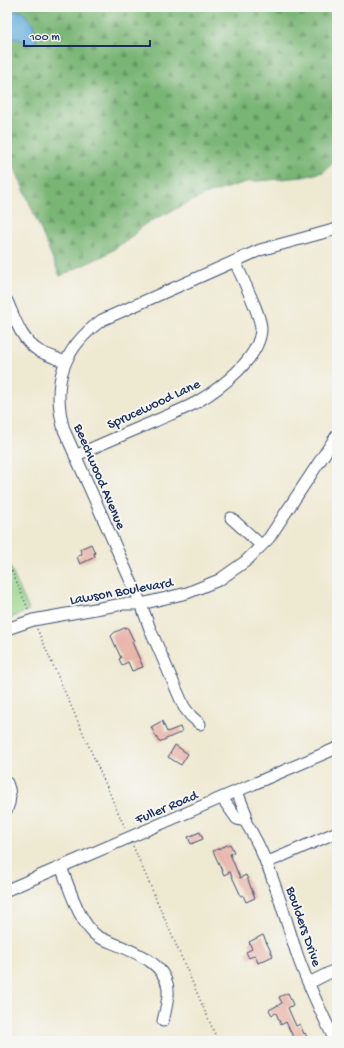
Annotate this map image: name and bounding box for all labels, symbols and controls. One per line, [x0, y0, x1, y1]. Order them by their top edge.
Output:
scale bar [24, 22, 150, 48]
text: 100 m [29, 31, 60, 45]
street label: Sprucewood Lane [105, 376, 204, 434]
street label: Beechwood Avenue [68, 421, 129, 533]
street label: Lawson Boulevard [68, 575, 176, 610]
street label: Fuller Road [132, 787, 202, 829]
street label: Boulders Drive [281, 884, 325, 970]

